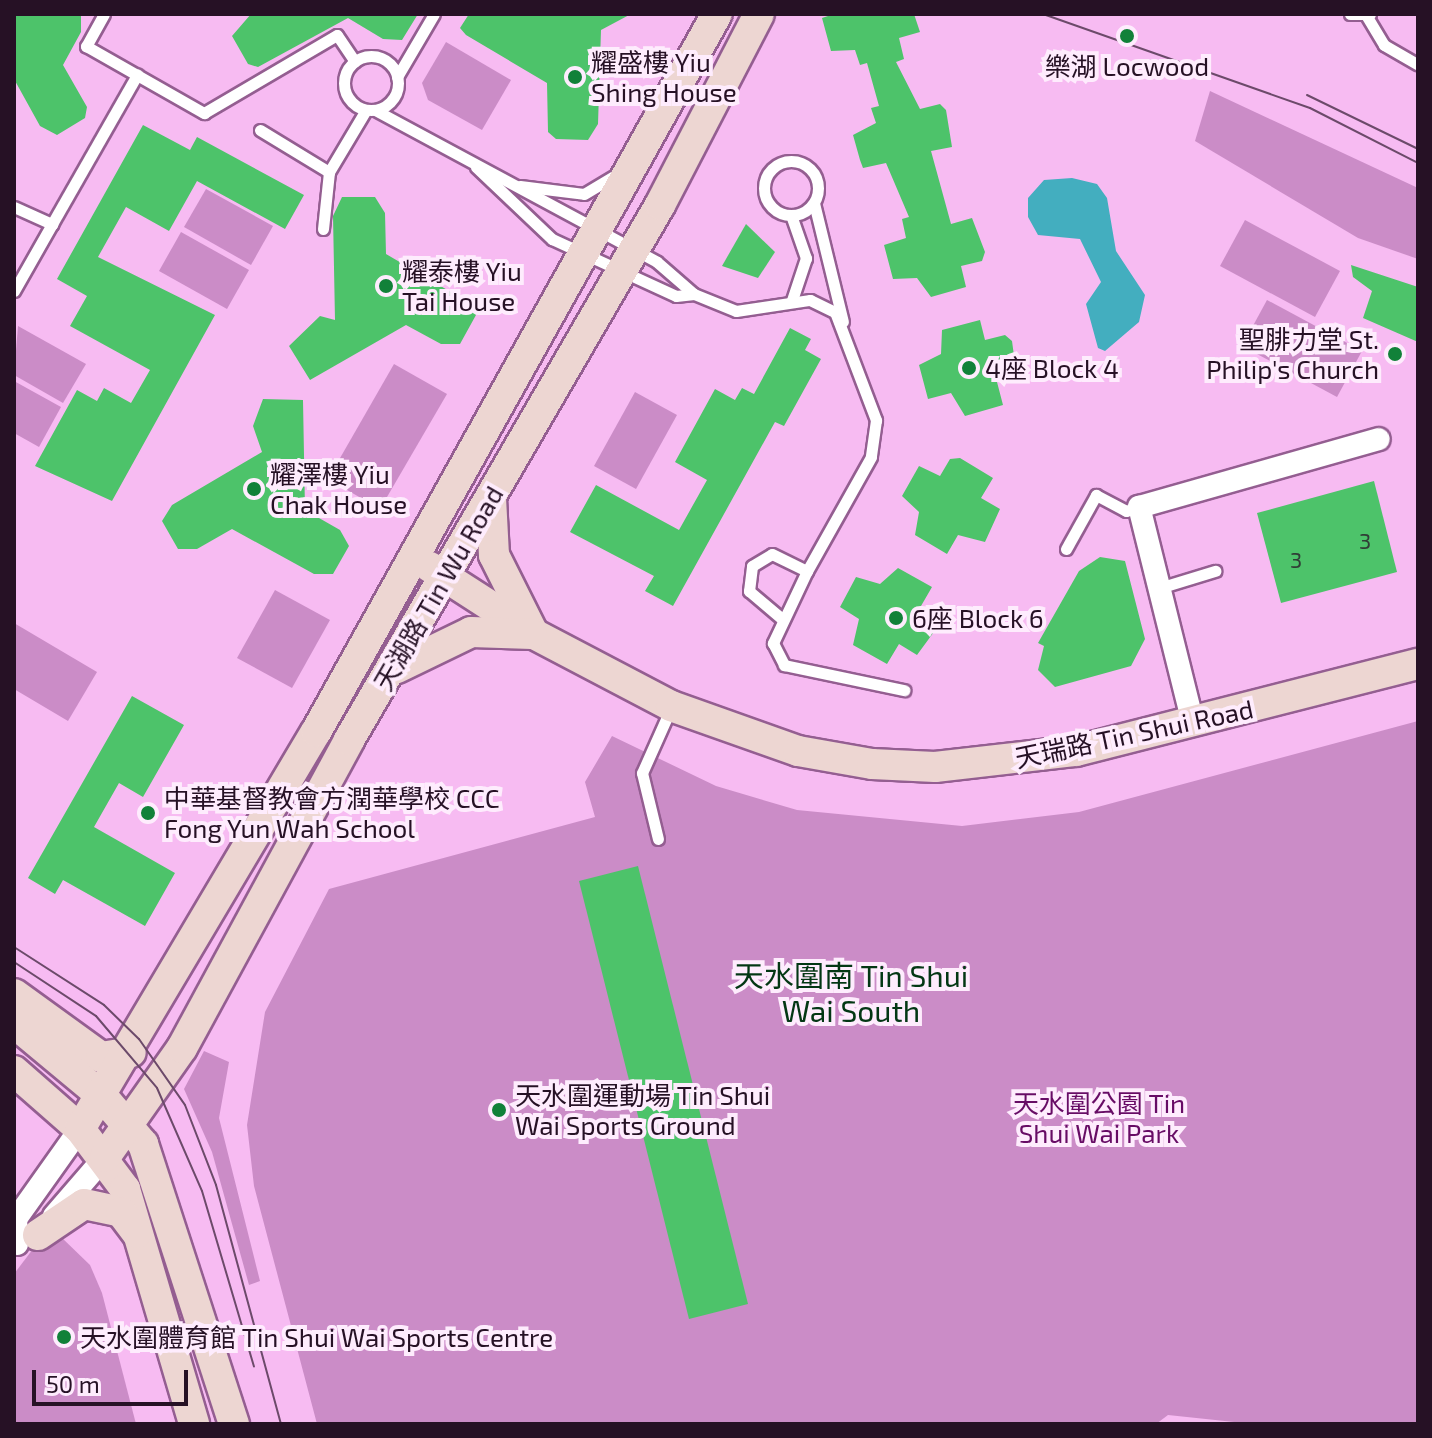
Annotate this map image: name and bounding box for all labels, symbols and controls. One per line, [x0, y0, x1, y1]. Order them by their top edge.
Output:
marker: 樂湖 Locwood [1116, 25, 1138, 47]
place label: 耀盛樓 Yiu Shing House [591, 46, 737, 108]
place label: 樂湖 Locwood [1045, 50, 1209, 82]
marker: 耀盛樓 Yiu Shing House [566, 68, 584, 86]
place label: 耀泰樓 Yiu Tai House [402, 255, 522, 316]
marker: 耀泰樓 Yiu Tai House [377, 277, 395, 295]
place label: 聖腓力堂 St. Philip's Church [1206, 323, 1379, 384]
marker: 聖腓力堂 St. Philip's Church [1386, 345, 1404, 363]
place label: 4座 Block 4 [985, 352, 1119, 384]
marker: 4座 Block 4 [960, 359, 978, 377]
place label: 耀澤樓 Yiu Chak House [270, 458, 407, 520]
marker: 耀澤樓 Yiu Chak House [245, 480, 263, 498]
street label: 天湖路 Tin Wu Road [367, 480, 509, 696]
house number: 3 [1359, 528, 1371, 554]
house number: 3 [1290, 547, 1302, 573]
place label: 6座 Block 6 [912, 602, 1044, 634]
marker: 6座 Block 6 [887, 609, 905, 627]
street label: 天瑞路 Tin Shui Road [1012, 692, 1256, 774]
place label: 中華基督教會方潤華學校 CCC Fong Yun Wah School [164, 782, 500, 844]
marker: 中華基督教會方潤華學校 CCC Fong Yun Wah School [139, 804, 157, 822]
district label: 天水圍南 Tin Shui Wai South [734, 957, 968, 1028]
place label: 天水圍運動場 Tin Shui Wai Sports Ground [515, 1079, 770, 1140]
park label: 天水圍公園 Tin Shui Wai Park [1013, 1087, 1185, 1148]
marker: 天水圍運動場 Tin Shui Wai Sports Ground [490, 1101, 508, 1119]
place label: 天水圍體育館 Tin Shui Wai Sports Centre [80, 1321, 553, 1353]
marker: 天水圍體育館 Tin Shui Wai Sports Centre [55, 1328, 73, 1346]
scale bar [36, 1354, 192, 1404]
text: 50 m [46, 1369, 100, 1398]

